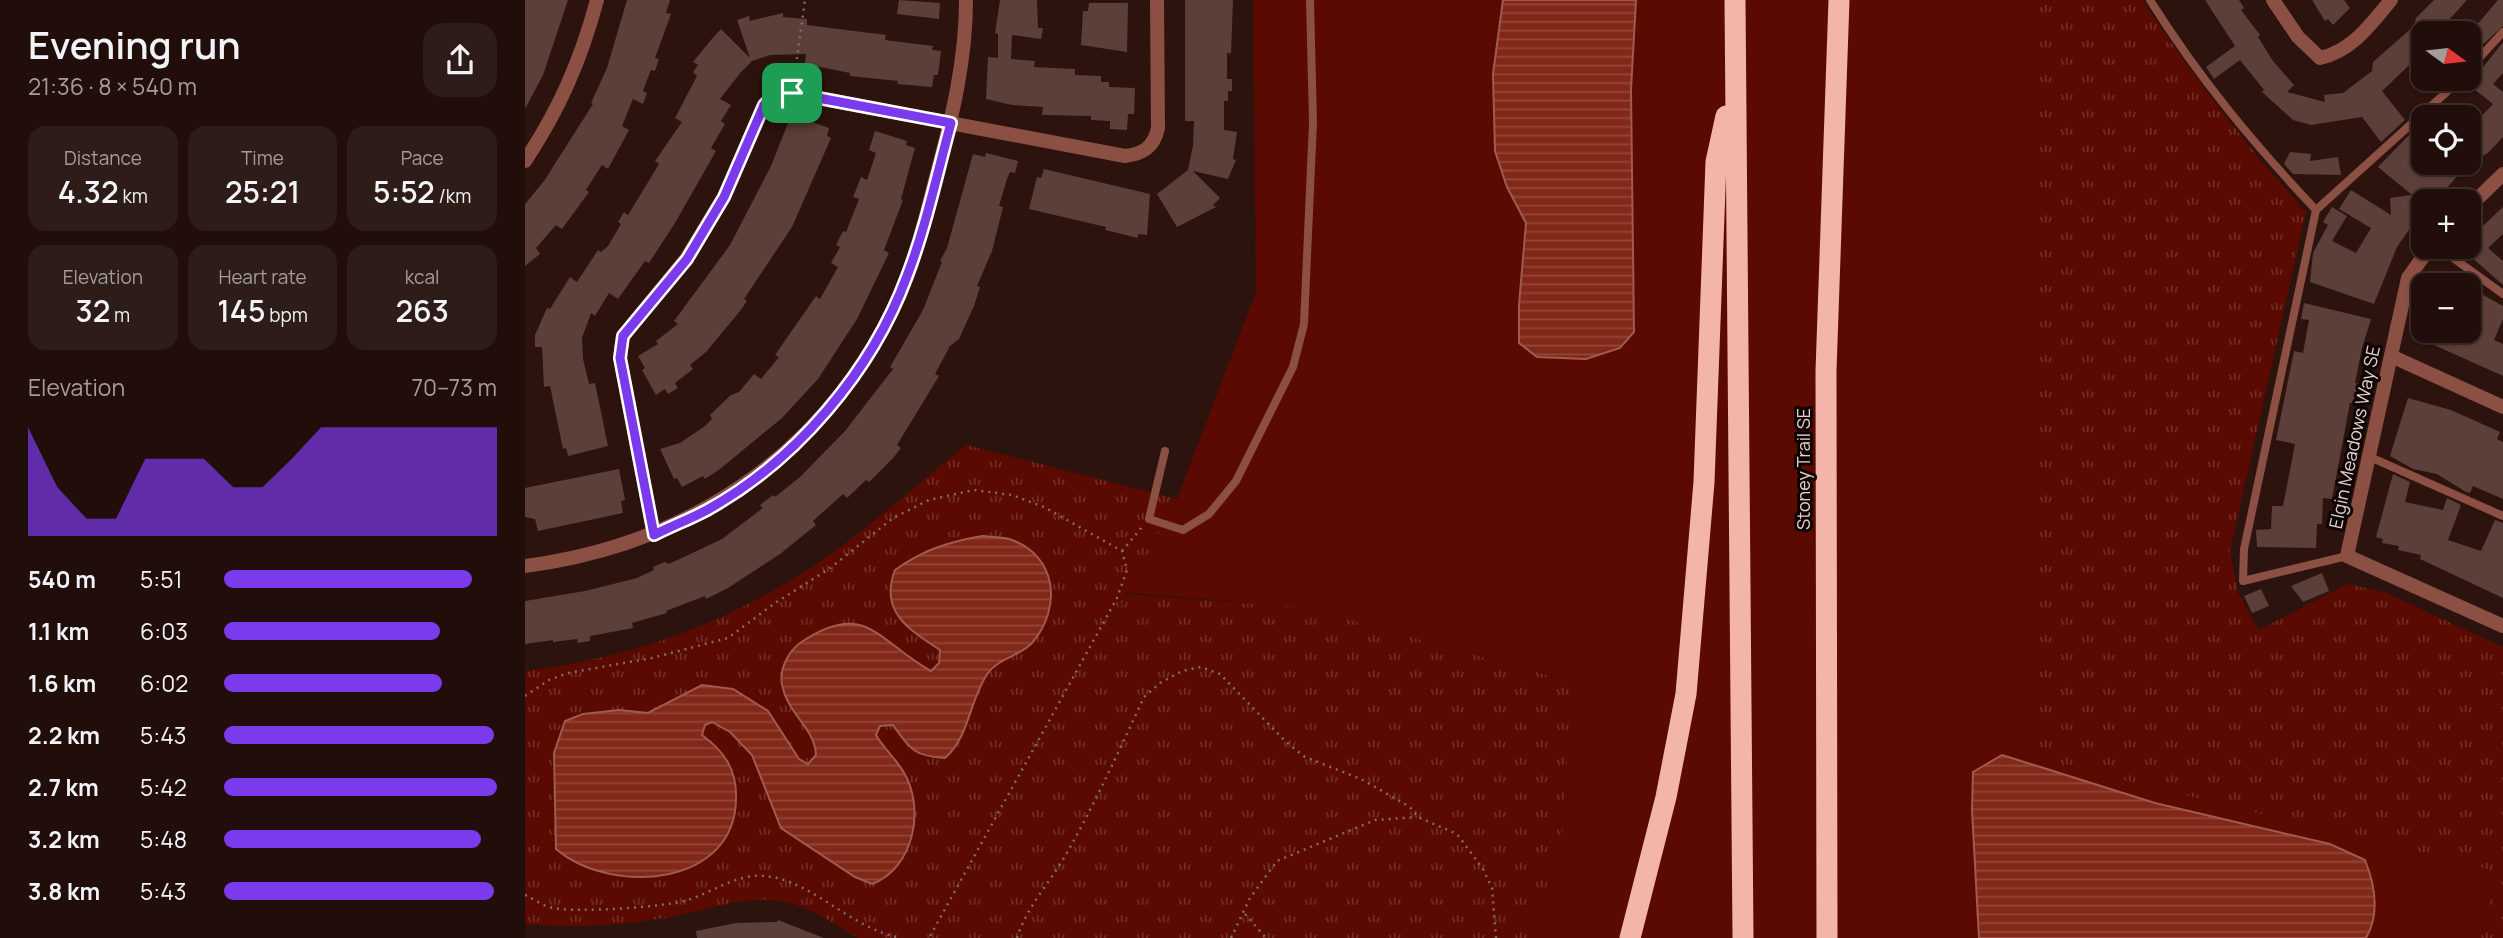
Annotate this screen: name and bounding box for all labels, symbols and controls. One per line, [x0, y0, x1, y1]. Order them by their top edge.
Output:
text: Evening run [28, 18, 241, 70]
north arrow [2411, 21, 2481, 91]
map controls [2411, 21, 2481, 343]
button: share [423, 23, 497, 97]
pin [762, 63, 822, 123]
text: 21:36 · 8 × 540 m [28, 70, 197, 102]
icon: arrive [773, 74, 811, 112]
button: locate [2411, 105, 2481, 175]
text: Distance [64, 145, 142, 171]
text: Time [241, 145, 284, 171]
text: Pace [401, 145, 444, 171]
text: 4.32 [58, 171, 119, 212]
text: 25:21 [225, 171, 300, 212]
text: 5:52 [373, 171, 435, 212]
text: km [119, 183, 148, 209]
text: /km [435, 183, 471, 209]
button: + [2411, 189, 2481, 259]
text: Elevation [63, 264, 143, 290]
text: Heart rate [218, 264, 307, 290]
text: kcal [405, 264, 440, 290]
button: − [2411, 273, 2481, 343]
text: 32 [75, 290, 110, 331]
text: 145 [217, 290, 265, 331]
text: 263 [395, 290, 449, 331]
text: m [110, 302, 130, 328]
text: bpm [265, 302, 308, 328]
street label: Elgin Meadows Way SE [2323, 343, 2385, 531]
text: Elevation [28, 371, 125, 403]
text: 70–73 m [411, 371, 497, 403]
street label: Stoney Trail SE [1791, 408, 1815, 530]
text: 540 m [28, 563, 96, 595]
text: 5:51 [140, 563, 182, 595]
text: 1.1 km [28, 615, 89, 647]
text: 6:03 [140, 615, 188, 647]
text: 1.6 km [28, 667, 96, 699]
text: 6:02 [140, 667, 188, 699]
text: 2.2 km [28, 719, 100, 751]
text: 5:43 [140, 719, 186, 751]
text: 2.7 km [28, 771, 99, 803]
text: 5:42 [140, 771, 187, 803]
text: 3.2 km [28, 823, 100, 855]
text: 5:48 [140, 823, 187, 855]
text: 3.8 km [28, 875, 100, 907]
text: 5:43 [140, 875, 186, 907]

